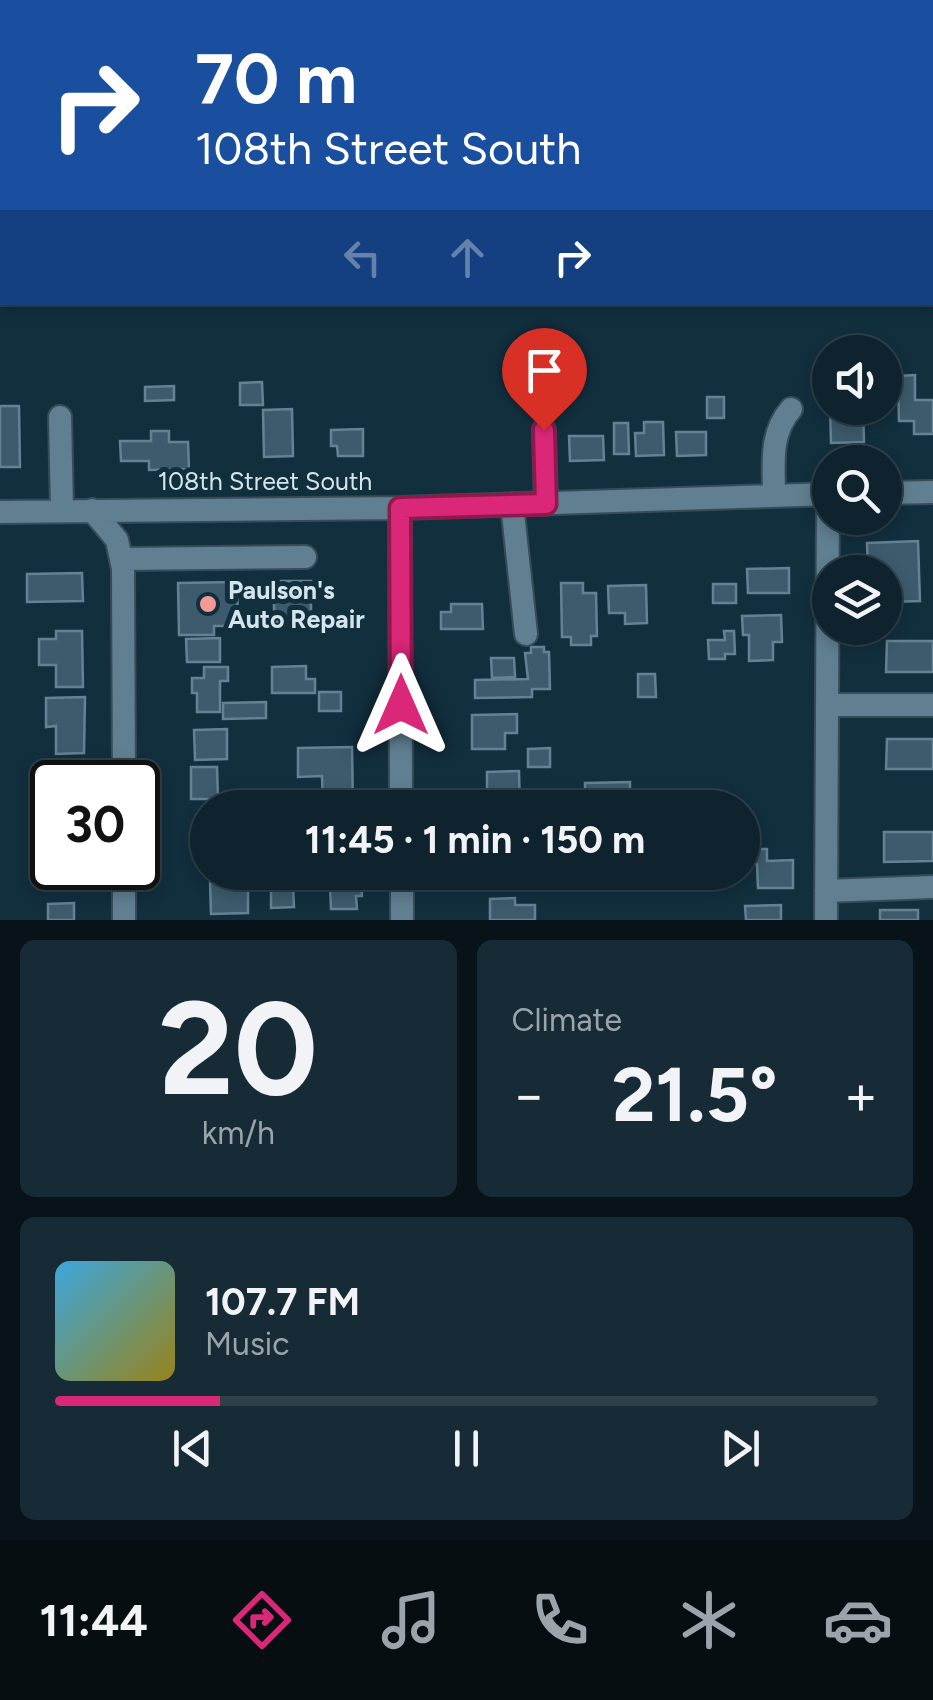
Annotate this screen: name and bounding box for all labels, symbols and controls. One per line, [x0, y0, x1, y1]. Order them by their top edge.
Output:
text: 70 m [195, 36, 357, 121]
icon: right [30, 40, 160, 170]
text: 108th Street South [195, 121, 581, 175]
icon: left [335, 230, 390, 285]
icon: ahead [440, 230, 495, 285]
icon: right [545, 230, 600, 285]
pin [502, 328, 587, 431]
map controls [812, 335, 902, 645]
button: sound [812, 335, 902, 425]
icon: arrive [517, 343, 572, 398]
button: search [812, 445, 902, 535]
street label: 108th Street South [158, 466, 372, 496]
button: layers [812, 555, 902, 645]
place label: Paulson's Auto Repair [228, 575, 365, 634]
marker: Paulson's Auto Repair [197, 593, 219, 615]
position arrow [349, 653, 453, 757]
speed limit sign: 30 [30, 760, 160, 890]
text: 11:45 · 1 min · 150 m [305, 817, 645, 863]
text: 20 [158, 971, 318, 1127]
text: Climate [512, 1001, 622, 1039]
text: 21.5° [612, 1050, 778, 1140]
text: − [512, 1062, 546, 1128]
text: + [844, 1062, 878, 1128]
text: km/h [202, 1114, 275, 1152]
text: 107.7 FM [205, 1279, 360, 1325]
text: Music [205, 1325, 290, 1363]
icon: previous [165, 1421, 220, 1476]
icon: pause [439, 1421, 494, 1476]
icon: next [713, 1421, 768, 1476]
icon: directions [227, 1585, 297, 1655]
icon: music [376, 1585, 446, 1655]
icon: phone [525, 1585, 595, 1655]
icon: climate [674, 1585, 744, 1655]
icon: car [823, 1585, 893, 1655]
text: 11:44 [40, 1593, 148, 1647]

